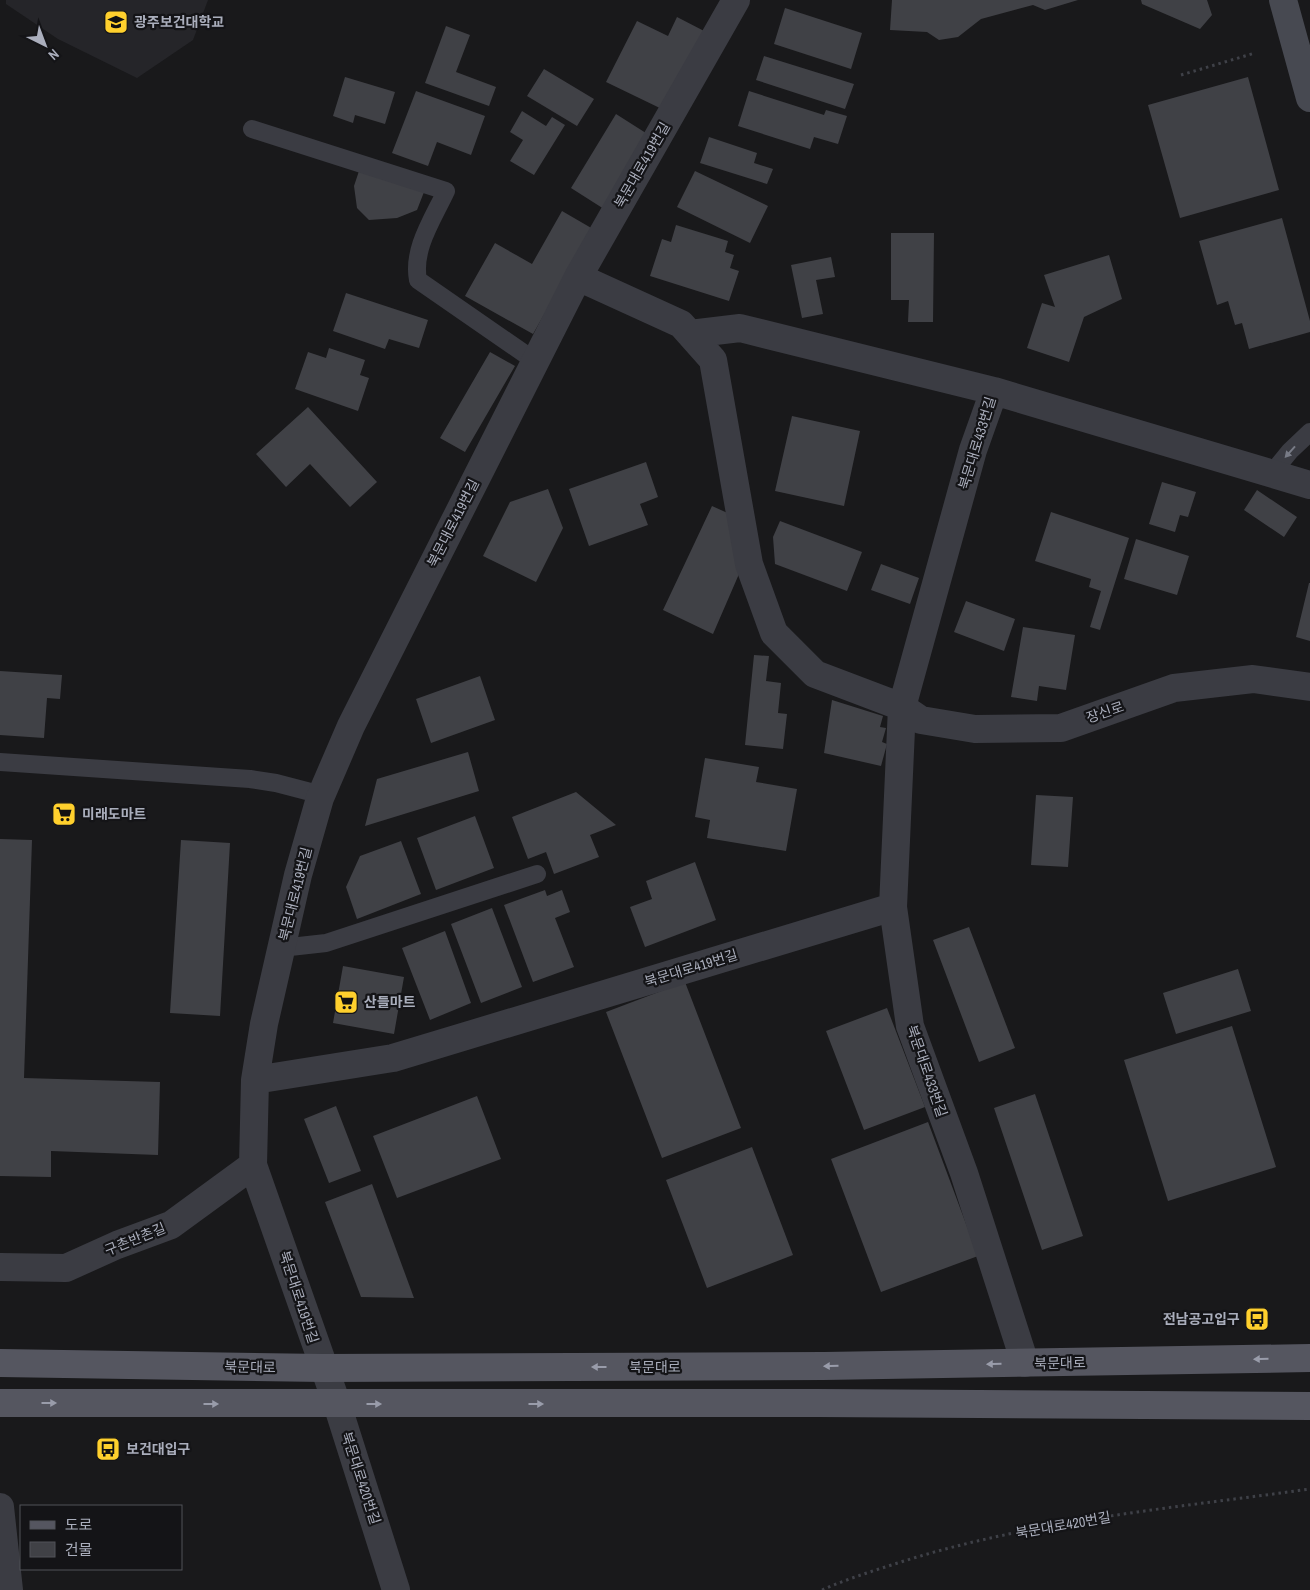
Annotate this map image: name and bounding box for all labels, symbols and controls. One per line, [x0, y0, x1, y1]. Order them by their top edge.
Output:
school or university icon: 광주보건대학교 [103, 9, 129, 35]
place label: 광주보건대학교 [134, 13, 224, 31]
north arrow [20, 20, 70, 70]
text: N [45, 45, 63, 64]
street label: 북문대로419번길 [610, 119, 674, 211]
street label: 북문대로433번길 [954, 394, 1000, 492]
one-way arrow [1284, 445, 1296, 457]
street label: 북문대로419번길 [423, 476, 483, 570]
street label: 장신로 [1084, 697, 1126, 727]
supermarket icon: 미래도마트 [51, 801, 77, 827]
place label: 미래도마트 [82, 805, 147, 823]
street label: 북문대로419번길 [275, 845, 315, 943]
street label: 북문대로419번길 [642, 945, 740, 991]
supermarket icon: 산들마트 [333, 989, 359, 1015]
place label: 산들마트 [364, 993, 416, 1011]
street label: 북문대로433번길 [903, 1022, 951, 1120]
street label: 구촌반촌길 [102, 1219, 168, 1259]
street label: 북문대로419번길 [276, 1248, 322, 1346]
bus stop icon: 전남공고입구 [1244, 1306, 1270, 1332]
place label: 전남공고입구 [1163, 1310, 1240, 1328]
street label: 북문대로 [1034, 1354, 1086, 1372]
one-way arrow [1253, 1355, 1269, 1363]
street label: 북문대로 [224, 1358, 276, 1376]
street label: 북문대로 [629, 1358, 681, 1376]
one-way arrow [986, 1360, 1002, 1368]
one-way arrow [823, 1362, 839, 1370]
one-way arrow [591, 1363, 607, 1371]
one-way arrow [41, 1399, 57, 1407]
one-way arrow [203, 1400, 219, 1408]
one-way arrow [366, 1400, 382, 1408]
one-way arrow [528, 1400, 544, 1408]
street label: 북문대로420번길 [338, 1429, 384, 1527]
bus stop icon: 보건대입구 [95, 1436, 121, 1462]
place label: 보건대입구 [126, 1440, 191, 1458]
legend [20, 1505, 182, 1570]
street label: 북문대로420번길 [1014, 1508, 1112, 1542]
text: 도로 [65, 1514, 93, 1535]
text: 건물 [65, 1539, 93, 1560]

